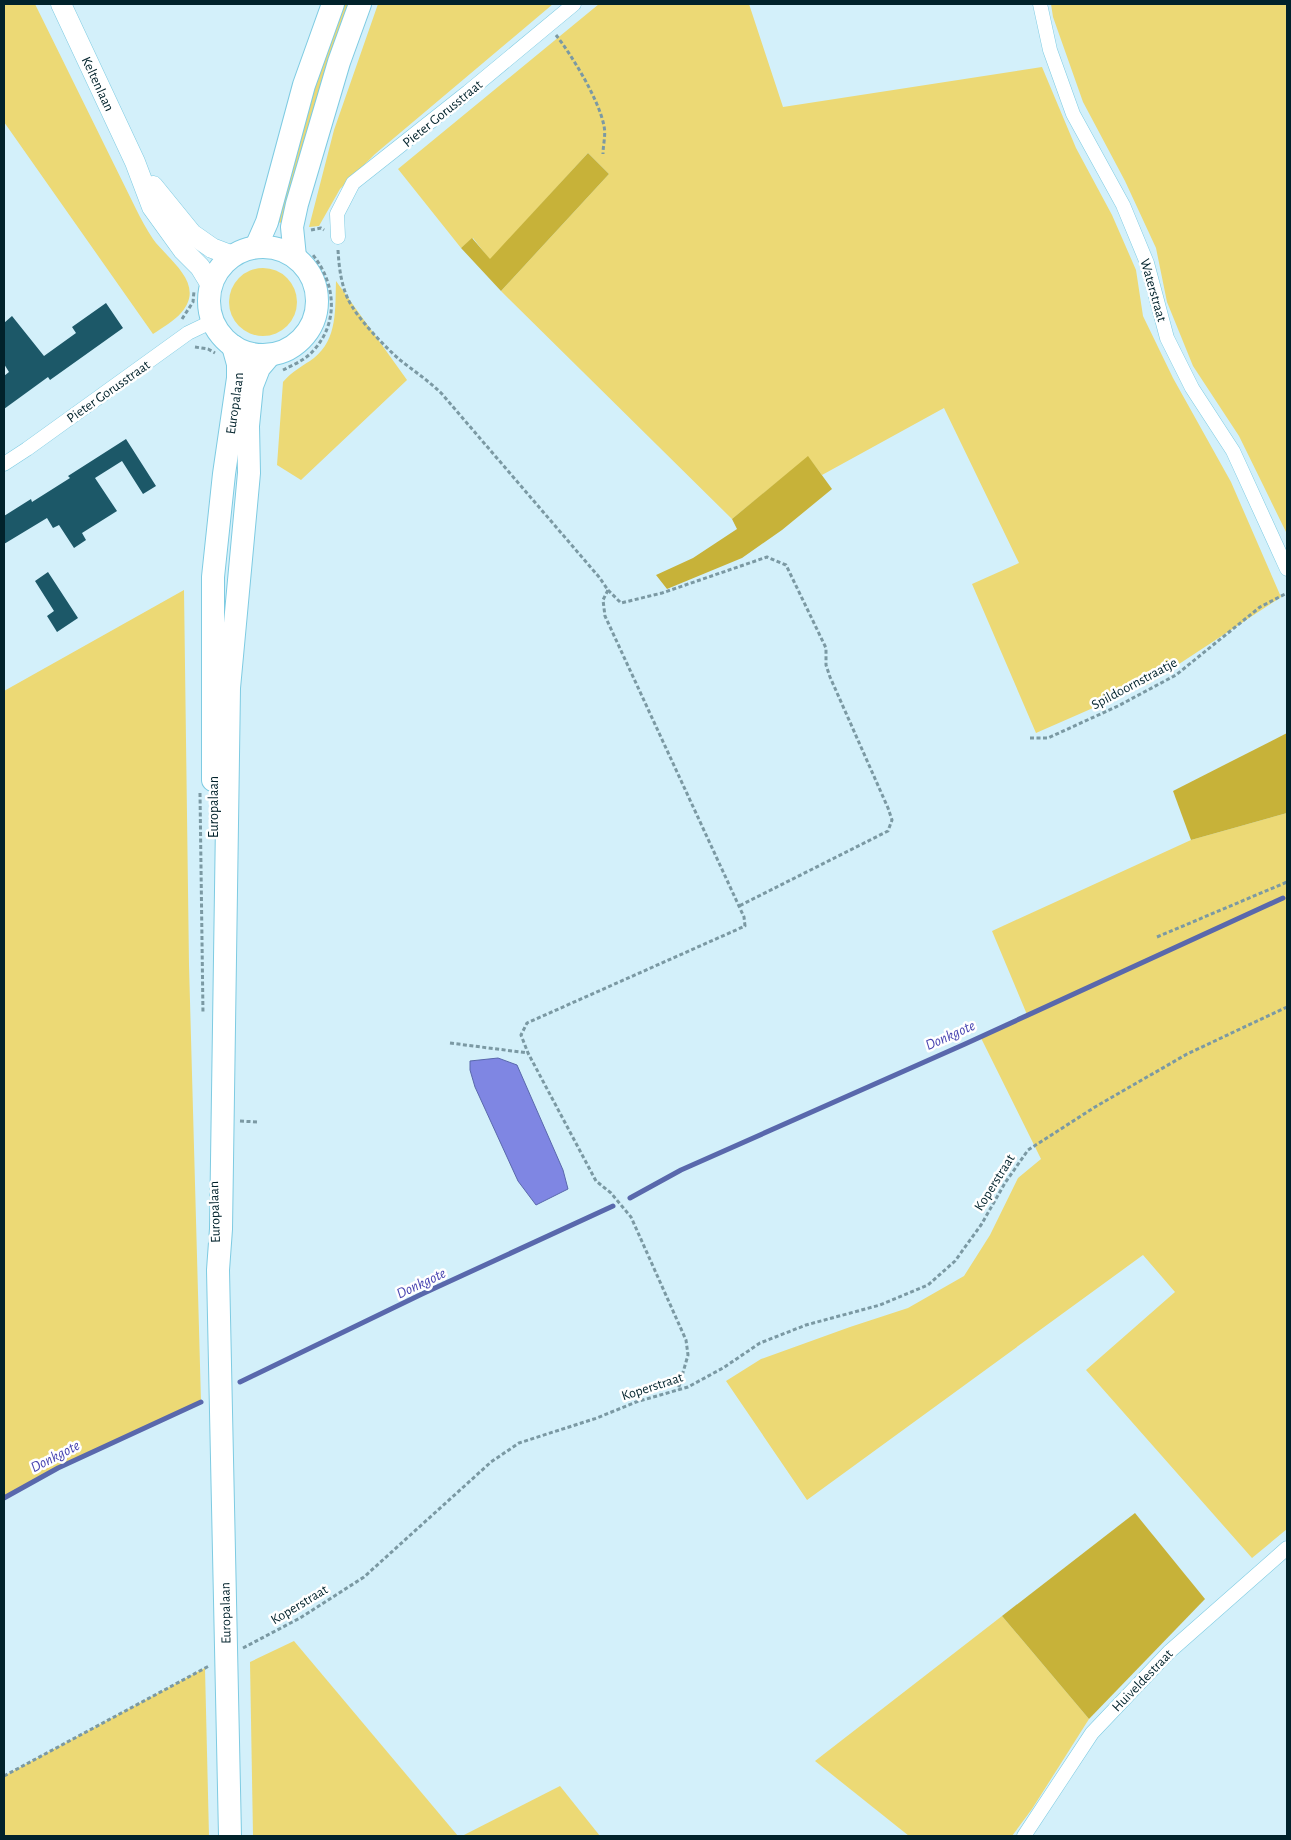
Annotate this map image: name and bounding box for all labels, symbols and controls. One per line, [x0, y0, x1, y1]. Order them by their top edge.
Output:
street label: Keltenlaan [79, 55, 116, 114]
street label: Pieter Gorusstraat [400, 77, 485, 150]
street label: Waterstraat [1137, 257, 1169, 324]
street label: Pieter Gorusstraat [64, 358, 153, 426]
street label: Europalaan [224, 373, 246, 435]
street label: Spildoornstraatje [1089, 655, 1180, 712]
street label: Europalaan [207, 776, 221, 838]
water label: Donkgote [923, 1018, 978, 1053]
street label: Koperstraat [972, 1151, 1018, 1213]
street label: Europalaan [207, 1181, 223, 1243]
water label: Donkgote [394, 1265, 449, 1301]
street label: Koperstraat [620, 1370, 685, 1403]
water label: Donkgote [28, 1438, 82, 1475]
street label: Europalaan [218, 1582, 234, 1644]
street label: Koperstraat [269, 1582, 331, 1627]
street label: Huiveldestraat [1110, 1646, 1176, 1715]

